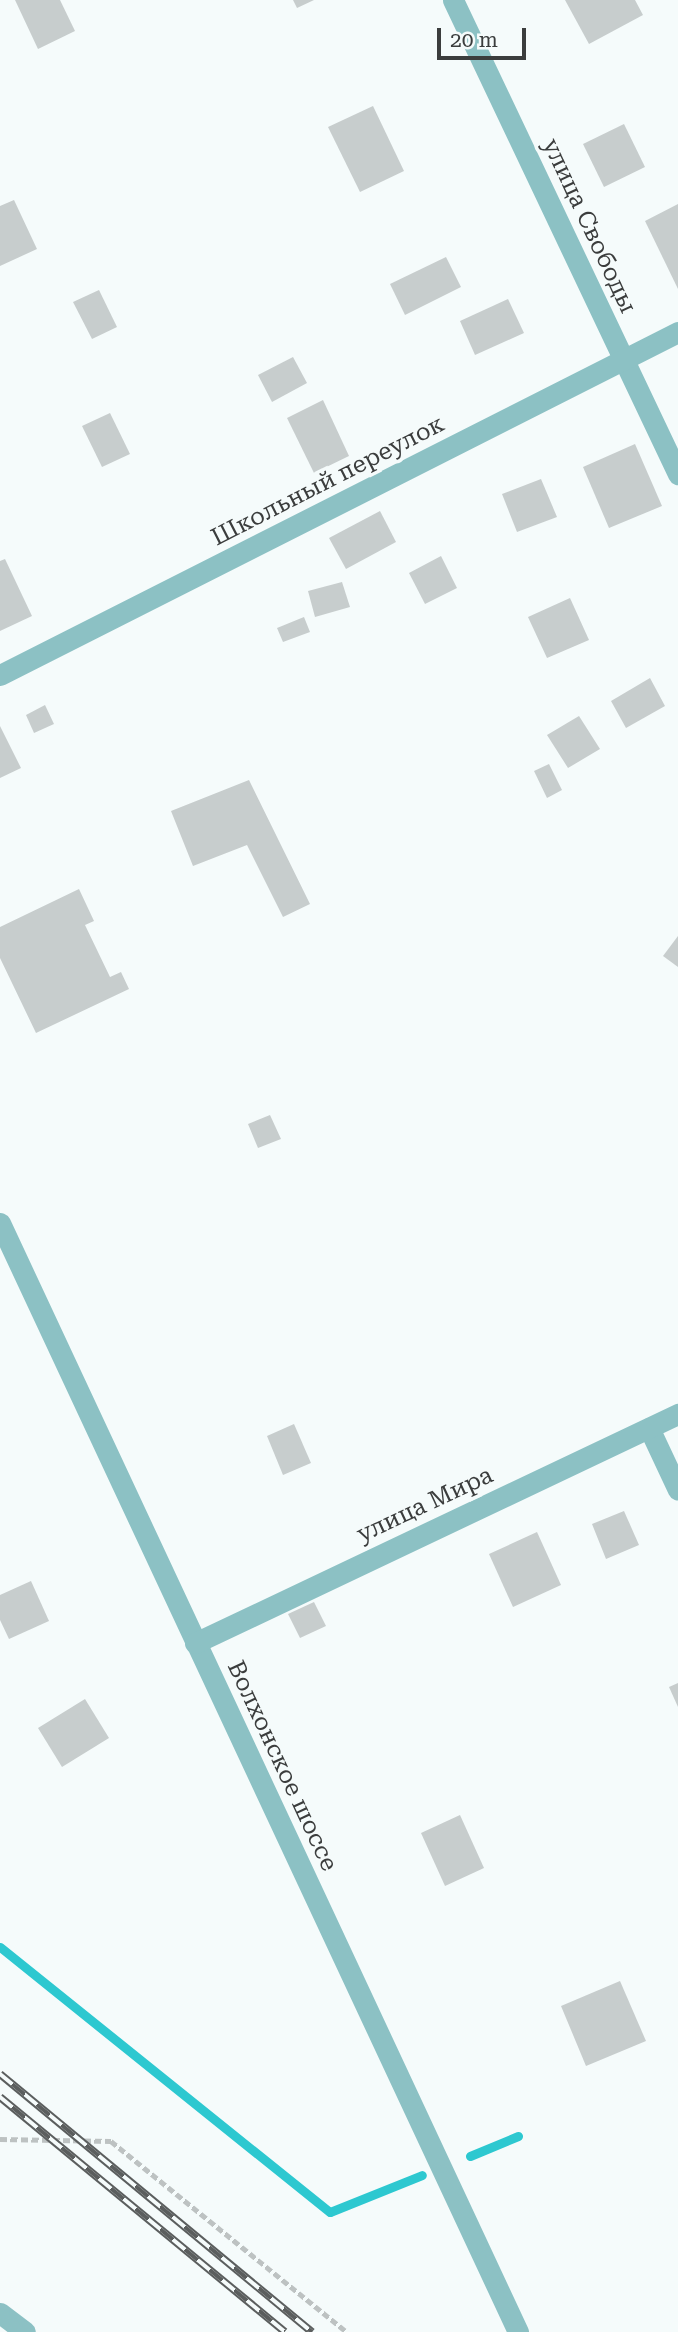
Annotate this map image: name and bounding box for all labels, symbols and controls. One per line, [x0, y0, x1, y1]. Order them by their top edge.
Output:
scale bar [440, 14, 529, 58]
text: 20 m [450, 28, 498, 52]
street label: улица Свободы [536, 134, 642, 318]
street label: Школьный переулок [207, 410, 449, 552]
street label: улица Мира [352, 1461, 498, 1549]
street label: Волхонское шоссе [221, 1656, 343, 1876]

